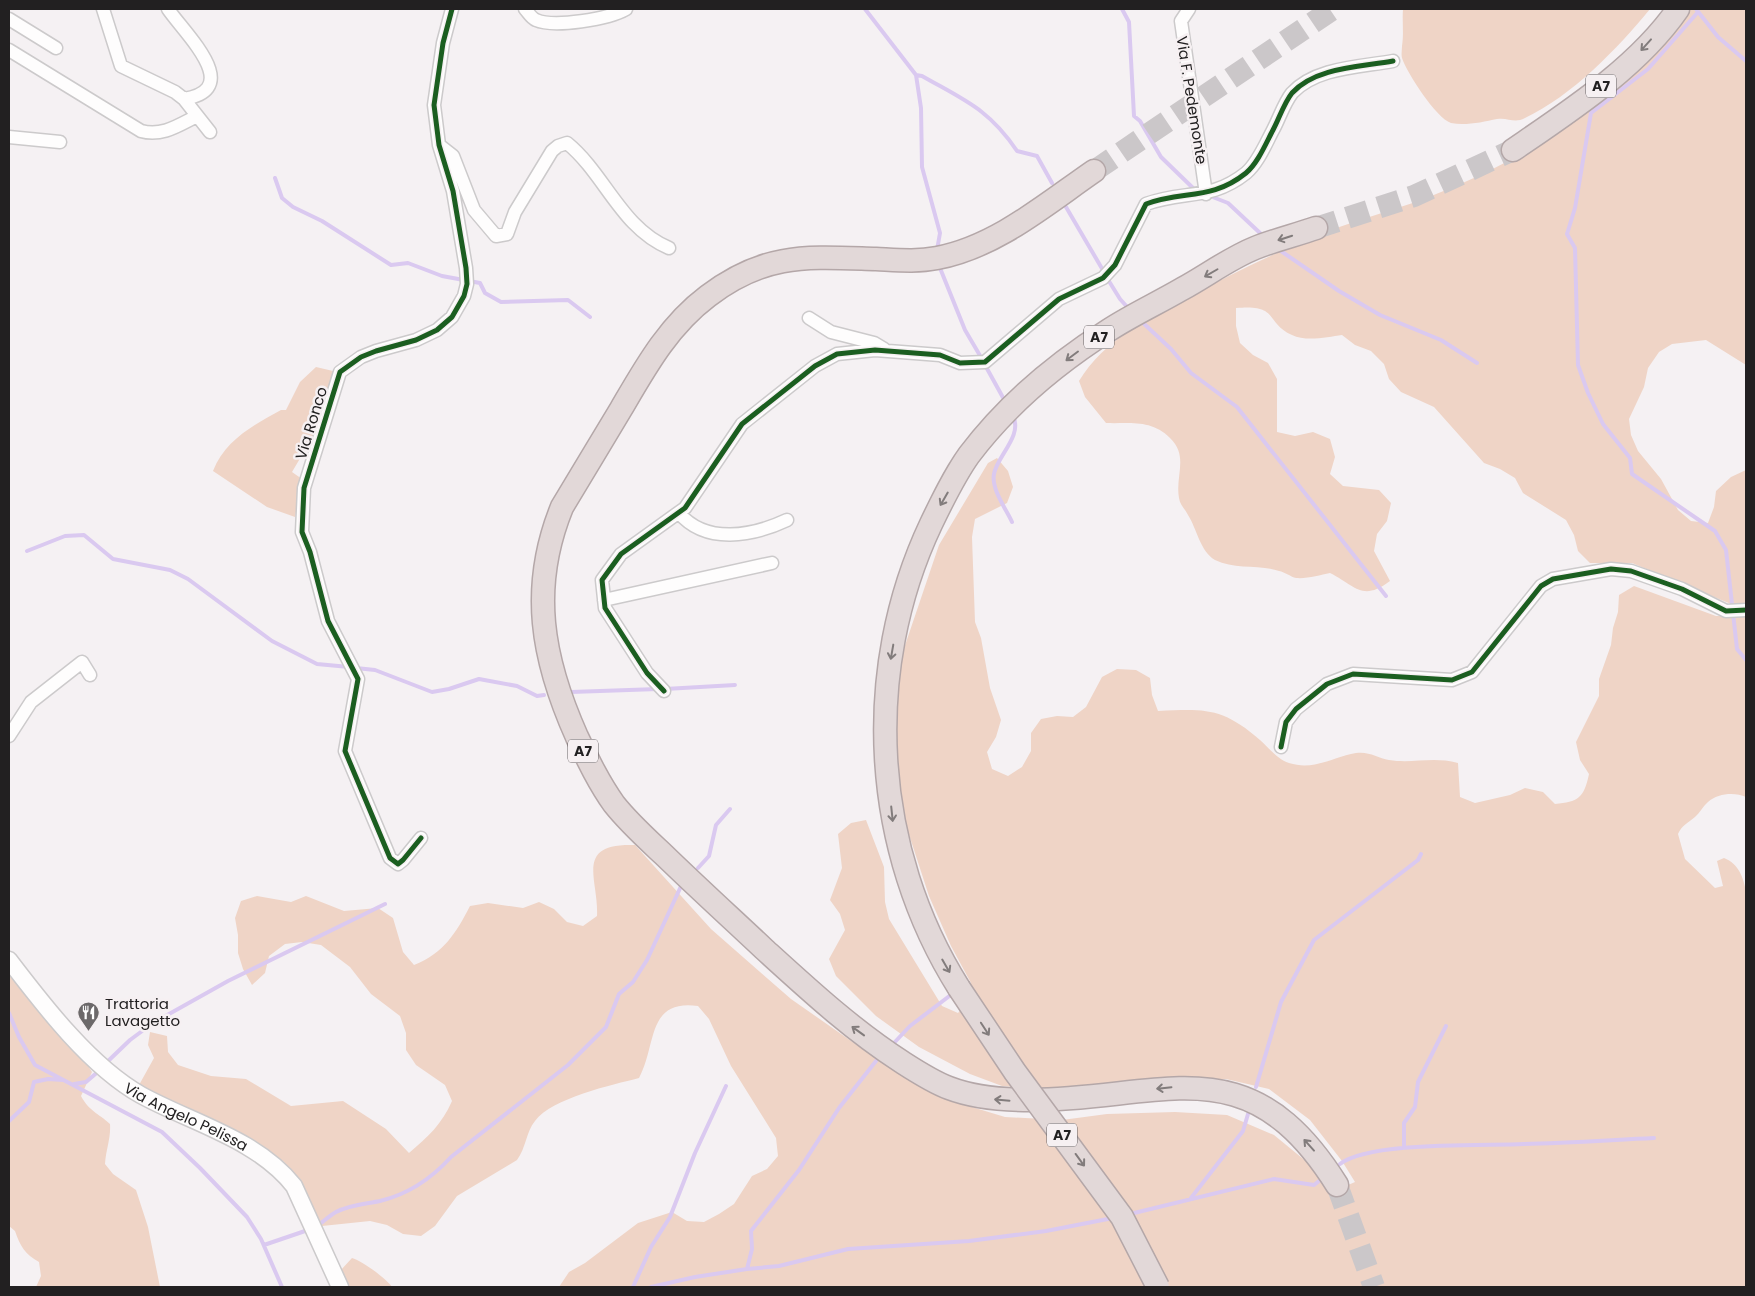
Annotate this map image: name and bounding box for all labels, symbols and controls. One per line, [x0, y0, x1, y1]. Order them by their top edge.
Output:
street label: Via F. Pedemonte [1171, 34, 1213, 166]
one-way arrow [1640, 39, 1652, 52]
road number: A7 [1586, 74, 1616, 98]
one-way arrow [1278, 234, 1293, 243]
one-way arrow [1204, 268, 1219, 278]
road number: A7 [1084, 326, 1114, 348]
one-way arrow [1065, 351, 1079, 361]
street label: Via Ronco [290, 384, 332, 462]
one-way arrow [939, 492, 949, 507]
one-way arrow [886, 644, 896, 660]
road number: A7 [568, 739, 598, 762]
one-way arrow [887, 806, 897, 822]
one-way arrow [941, 959, 951, 973]
place label: Trattoria Lavagetto [105, 993, 180, 1031]
restaurant icon: Trattoria Lavagetto [77, 1000, 101, 1031]
one-way arrow [981, 1021, 991, 1035]
one-way arrow [851, 1026, 865, 1036]
street label: Via Angelo Pelissa [120, 1077, 252, 1155]
one-way arrow [1156, 1083, 1172, 1093]
one-way arrow [995, 1095, 1011, 1104]
road number: A7 [1047, 1124, 1077, 1146]
one-way arrow [1303, 1139, 1314, 1152]
one-way arrow [1075, 1153, 1086, 1167]

